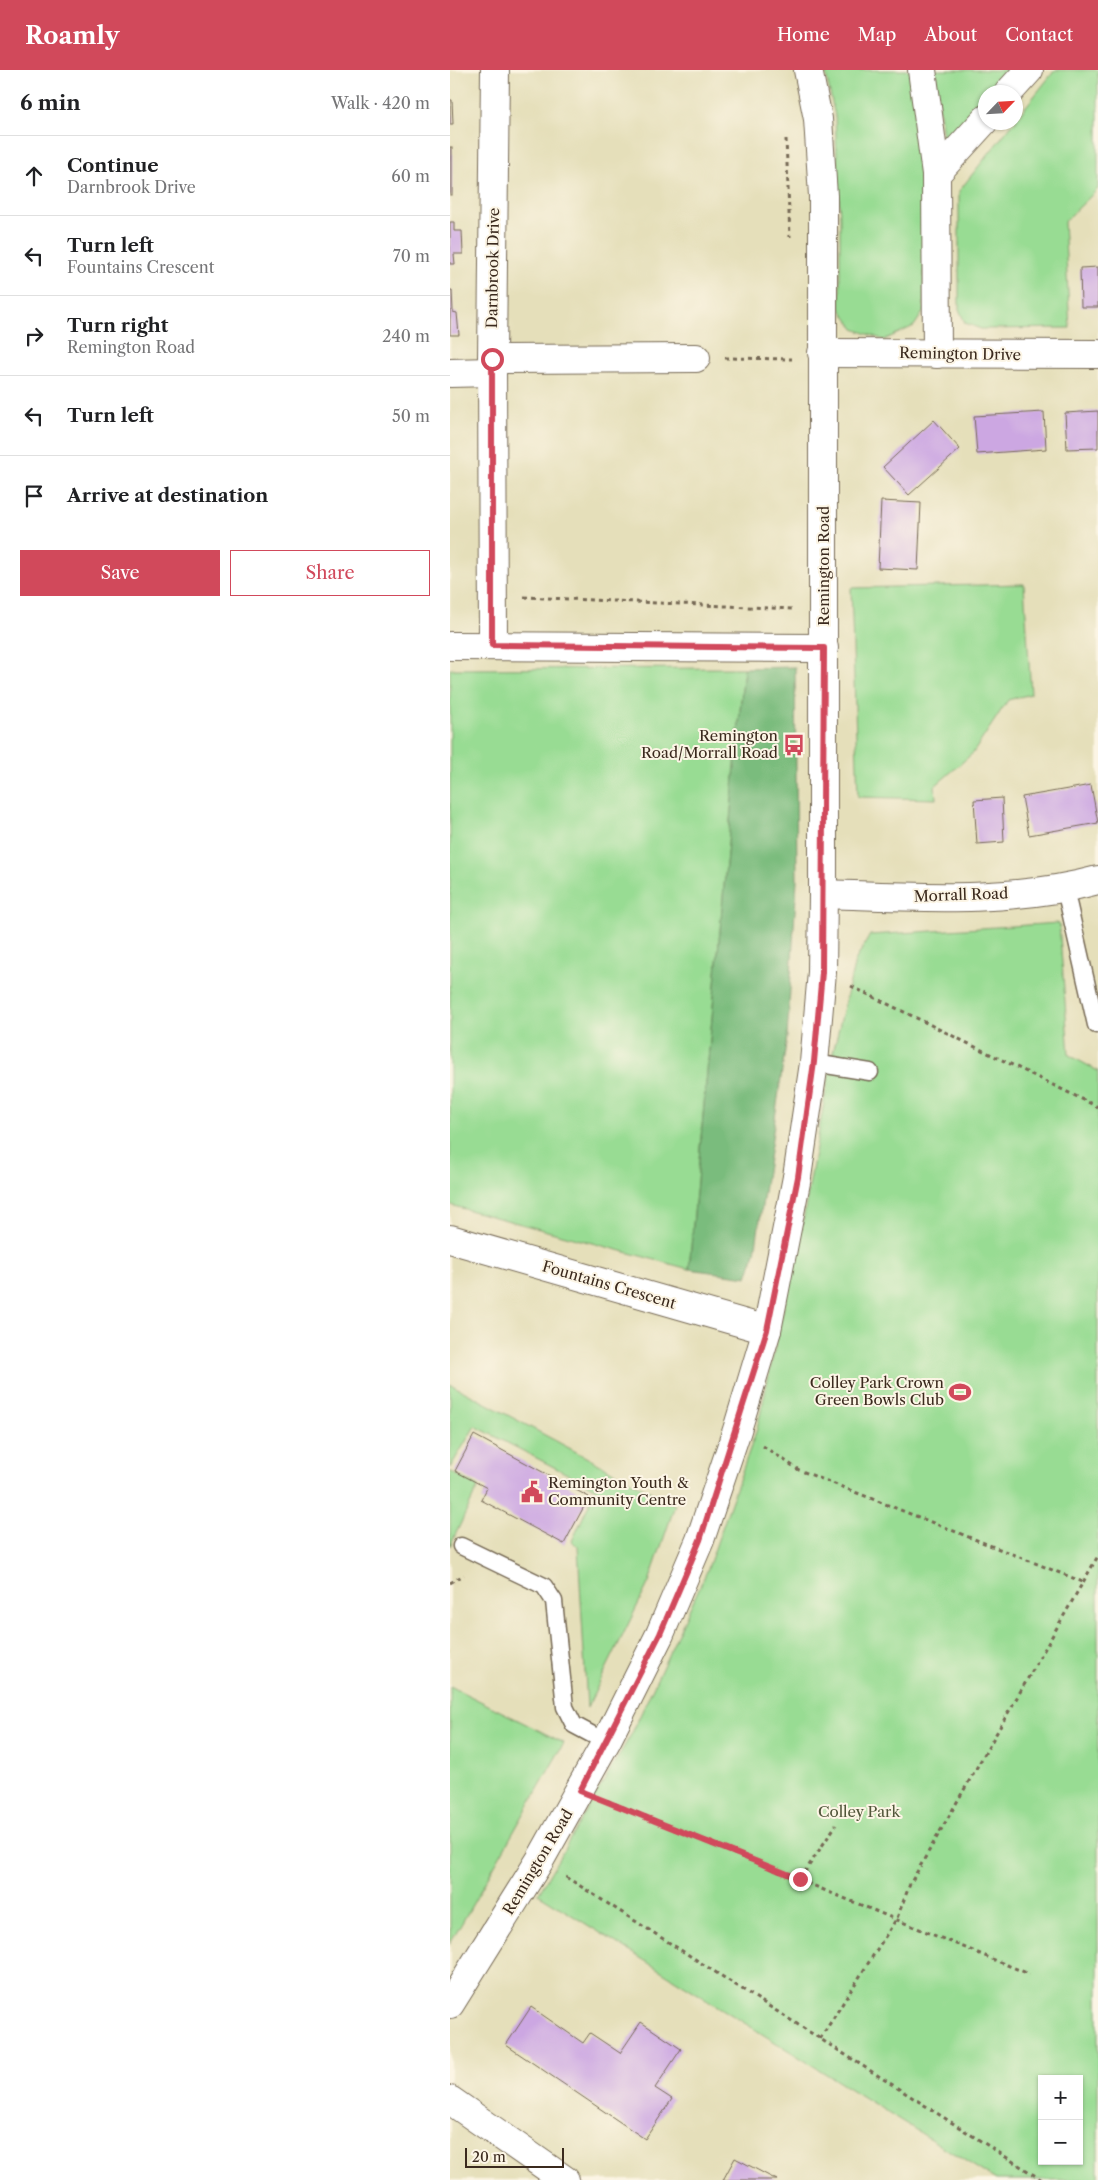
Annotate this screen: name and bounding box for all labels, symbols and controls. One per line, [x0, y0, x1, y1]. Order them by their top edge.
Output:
text: Roamly [25, 21, 119, 50]
text: Home [777, 24, 830, 46]
text: Map [858, 24, 896, 46]
text: About [924, 24, 977, 46]
text: Contact [1005, 24, 1073, 46]
north arrow [978, 85, 1023, 130]
text: 6 min [20, 90, 81, 115]
text: Walk · 420 m [331, 93, 430, 113]
text: Continue [67, 154, 159, 177]
icon: ahead [20, 162, 48, 190]
text: 60 m [391, 166, 430, 186]
text: Darnbrook Drive [67, 177, 196, 197]
street label: Darnbrook Drive [482, 207, 503, 328]
text: Turn left [67, 234, 154, 257]
icon: left [20, 242, 48, 270]
text: 70 m [393, 246, 430, 266]
text: Fountains Crescent [67, 257, 214, 277]
text: Turn right [67, 314, 168, 337]
icon: right [20, 322, 48, 350]
text: 240 m [382, 326, 430, 346]
text: Remington Road [67, 337, 195, 357]
street label: Remington Drive [899, 343, 1021, 364]
route start [481, 348, 504, 371]
icon: left [20, 402, 48, 430]
text: Turn left [67, 404, 154, 427]
text: 50 m [392, 406, 430, 426]
icon: arrive [20, 482, 48, 510]
text: Arrive at destination [67, 484, 268, 507]
street label: Remington Road [814, 506, 833, 626]
button: Save [20, 550, 220, 596]
button: Share [230, 550, 430, 596]
place label: Remington Road/Morrall Road [641, 726, 779, 762]
bus stop icon: Remington Road/Morrall Road [781, 732, 807, 758]
street label: Morrall Road [913, 883, 1009, 906]
street label: Fountains Crescent [540, 1256, 679, 1313]
place label: Colley Park Crown Green Bowls Club [810, 1373, 945, 1409]
sports icon: Colley Park Crown Green Bowls Club [947, 1379, 973, 1405]
place label: Remington Youth & Community Centre [548, 1473, 689, 1509]
public building icon: Remington Youth & Community Centre [519, 1479, 545, 1505]
park label: Colley Park [818, 1802, 901, 1821]
street label: Remington Road [498, 1805, 577, 1918]
route end [789, 1868, 812, 1891]
map controls [1038, 2075, 1083, 2165]
button: + [1038, 2075, 1083, 2120]
button: − [1038, 2120, 1083, 2165]
scale bar [465, 2145, 564, 2168]
text: 20 m [472, 2148, 506, 2166]

